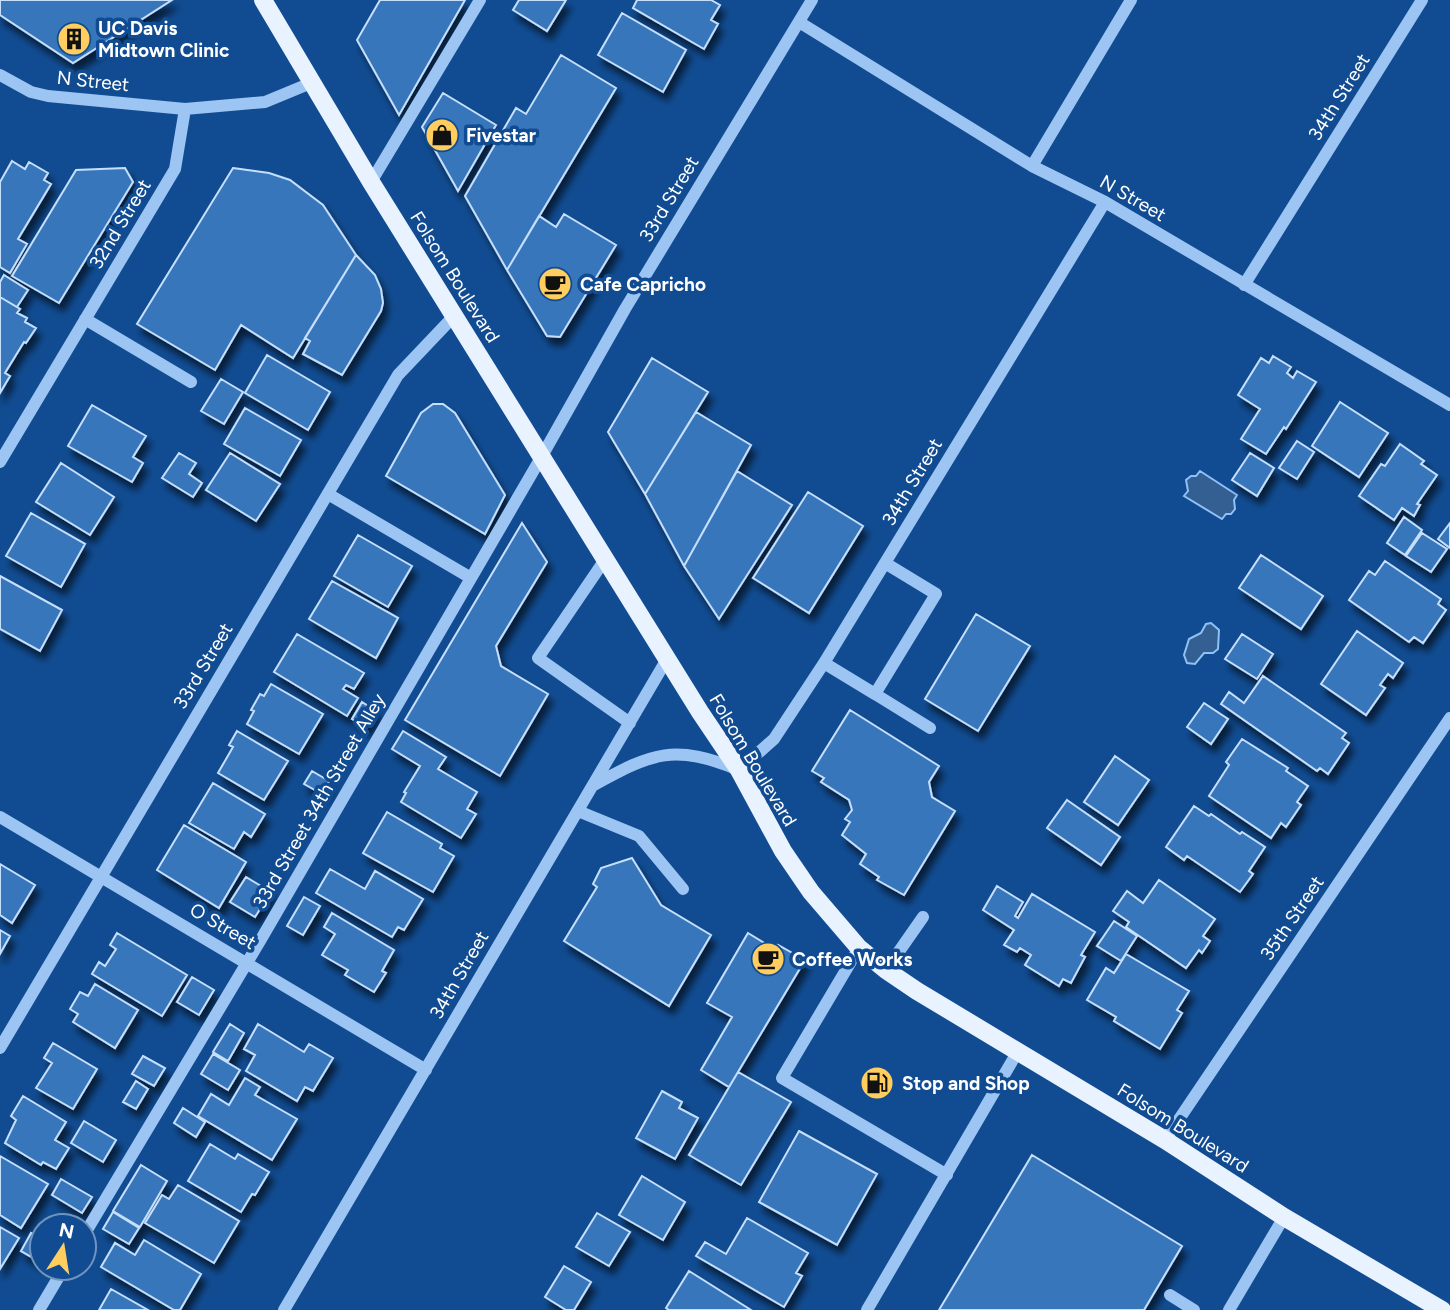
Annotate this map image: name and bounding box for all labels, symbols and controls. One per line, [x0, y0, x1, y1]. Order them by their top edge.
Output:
place label: UC Davis Midtown Clinic [98, 17, 229, 62]
building icon: UC Davis Midtown Clinic [55, 20, 93, 58]
street label: 34th Street [1303, 49, 1375, 145]
street label: N Street [56, 66, 130, 96]
shop icon: Fivestar [423, 116, 461, 154]
place label: Fivestar [466, 124, 536, 147]
street label: 33rd Street [634, 152, 704, 246]
street label: N Street [1096, 170, 1170, 226]
street label: 32nd Street [84, 175, 156, 273]
street label: Folsom Boulevard [405, 207, 505, 347]
cafe icon: Cafe Capricho [536, 265, 574, 303]
place label: Cafe Capricho [580, 273, 706, 296]
street label: 34th Street [877, 434, 947, 530]
street label: 33rd Street [168, 619, 238, 713]
street label: 33rd Street 34th Street Alley [248, 689, 390, 913]
street label: Folsom Boulevard [704, 690, 802, 830]
street label: 35th Street [1255, 871, 1329, 965]
street label: O Street [186, 898, 260, 954]
street label: 34th Street [425, 927, 493, 1023]
cafe icon: Coffee Works [749, 940, 787, 978]
place label: Coffee Works [792, 948, 912, 971]
fuel station icon: Stop and Shop [858, 1064, 896, 1102]
place label: Stop and Shop [902, 1072, 1030, 1095]
street label: Folsom Boulevard [1113, 1078, 1253, 1178]
north arrow [28, 1212, 98, 1282]
text: N [57, 1218, 76, 1244]

